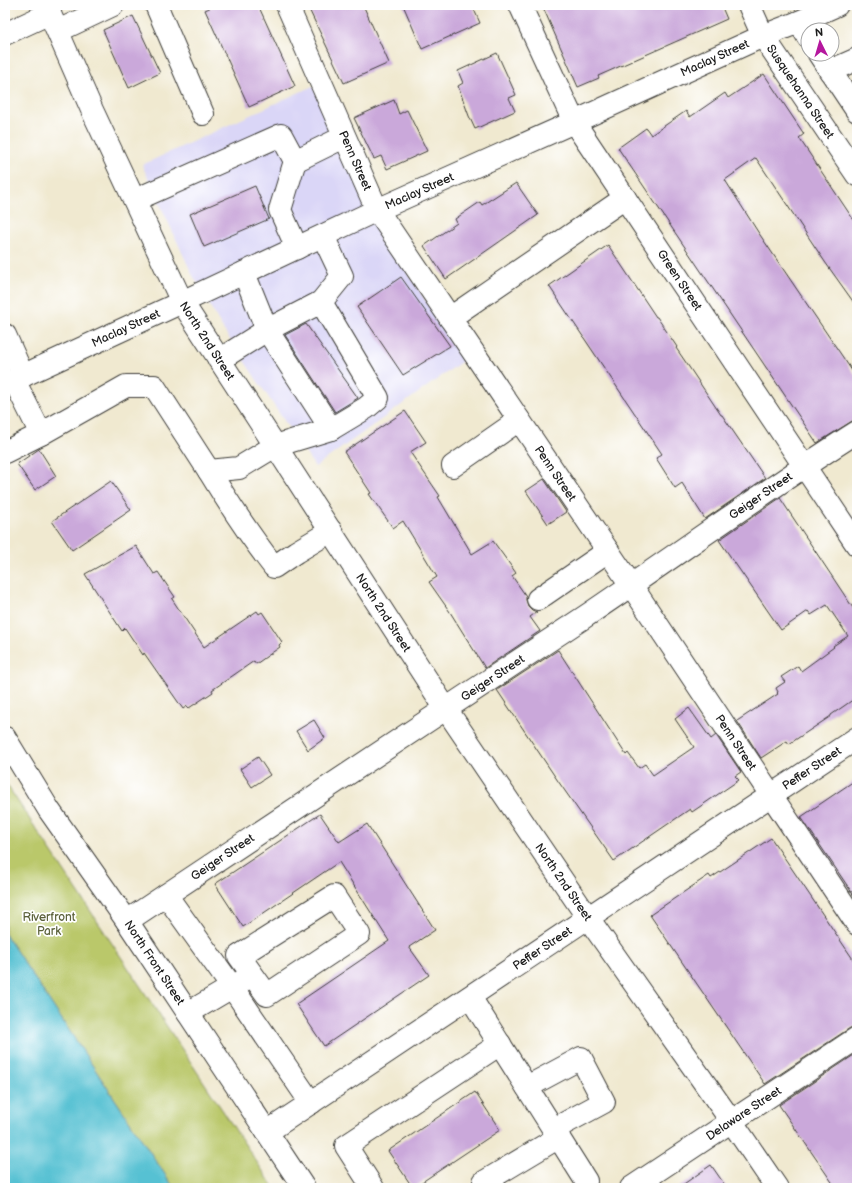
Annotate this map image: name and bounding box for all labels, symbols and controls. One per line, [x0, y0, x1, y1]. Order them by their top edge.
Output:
north arrow [800, 22, 840, 62]
text: N [814, 26, 824, 39]
street label: Maclay Street [678, 36, 752, 80]
street label: Susquehanna Street [763, 42, 838, 142]
street label: Penn Street [336, 128, 375, 193]
street label: Maclay Street [383, 169, 456, 213]
street label: Green Street [654, 247, 706, 314]
street label: North 2nd Street [176, 299, 238, 383]
street label: Maclay Street [89, 306, 163, 350]
street label: Penn Street [531, 443, 580, 504]
street label: Geiger Street [726, 469, 795, 523]
street label: North 2nd Street [353, 571, 415, 655]
street label: Geiger Street [458, 651, 528, 704]
street label: Penn Street [712, 712, 760, 773]
street label: Peffer Street [779, 743, 844, 793]
street label: Geiger Street [188, 830, 257, 884]
street label: North 2nd Street [532, 840, 595, 924]
park label: Riverfront Park [22, 910, 76, 939]
street label: North Front Street [121, 917, 188, 1008]
street label: Peffer Street [510, 923, 575, 973]
street label: Delaware Street [703, 1083, 784, 1144]

